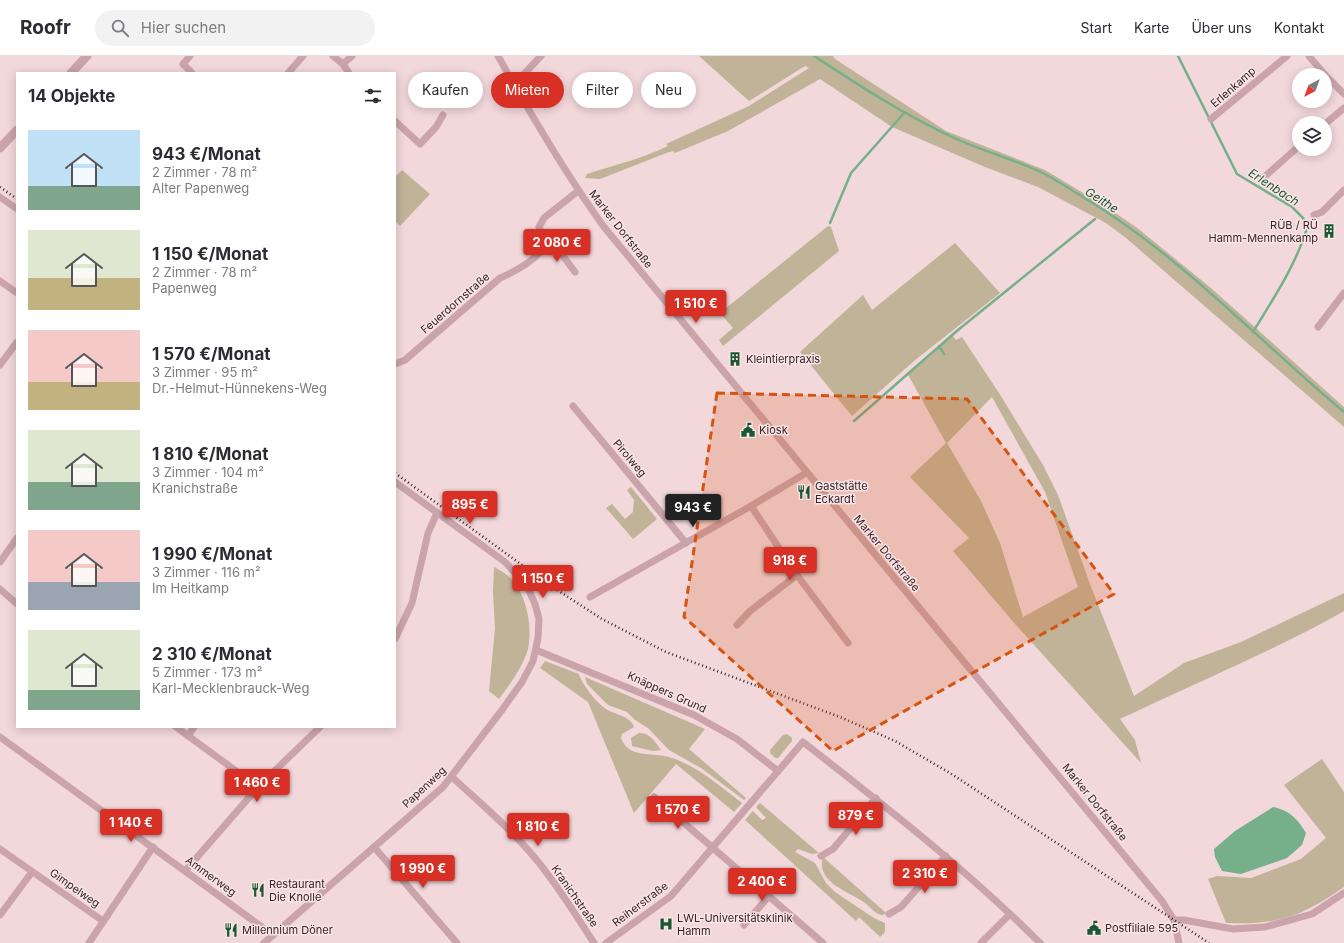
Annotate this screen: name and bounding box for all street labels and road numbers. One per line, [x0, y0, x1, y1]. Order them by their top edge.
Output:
street label: Erlenkamp [1208, 63, 1259, 110]
street label: Marker Dorfstraße [586, 187, 656, 271]
street label: Feuerdornstraße [418, 269, 492, 337]
street label: Pirolweg [610, 436, 650, 480]
street label: Marker Dorfstraße [851, 512, 923, 594]
street label: Knäppers Grund [625, 668, 709, 716]
street label: Marker Dorfstraße [1060, 761, 1130, 843]
street label: Papenweg [399, 763, 449, 811]
street label: Ammerweg [183, 853, 239, 899]
street label: Kranichstraße [548, 862, 602, 930]
street label: Gimpelweg [47, 866, 103, 910]
street label: Reiherstraße [609, 879, 671, 929]

